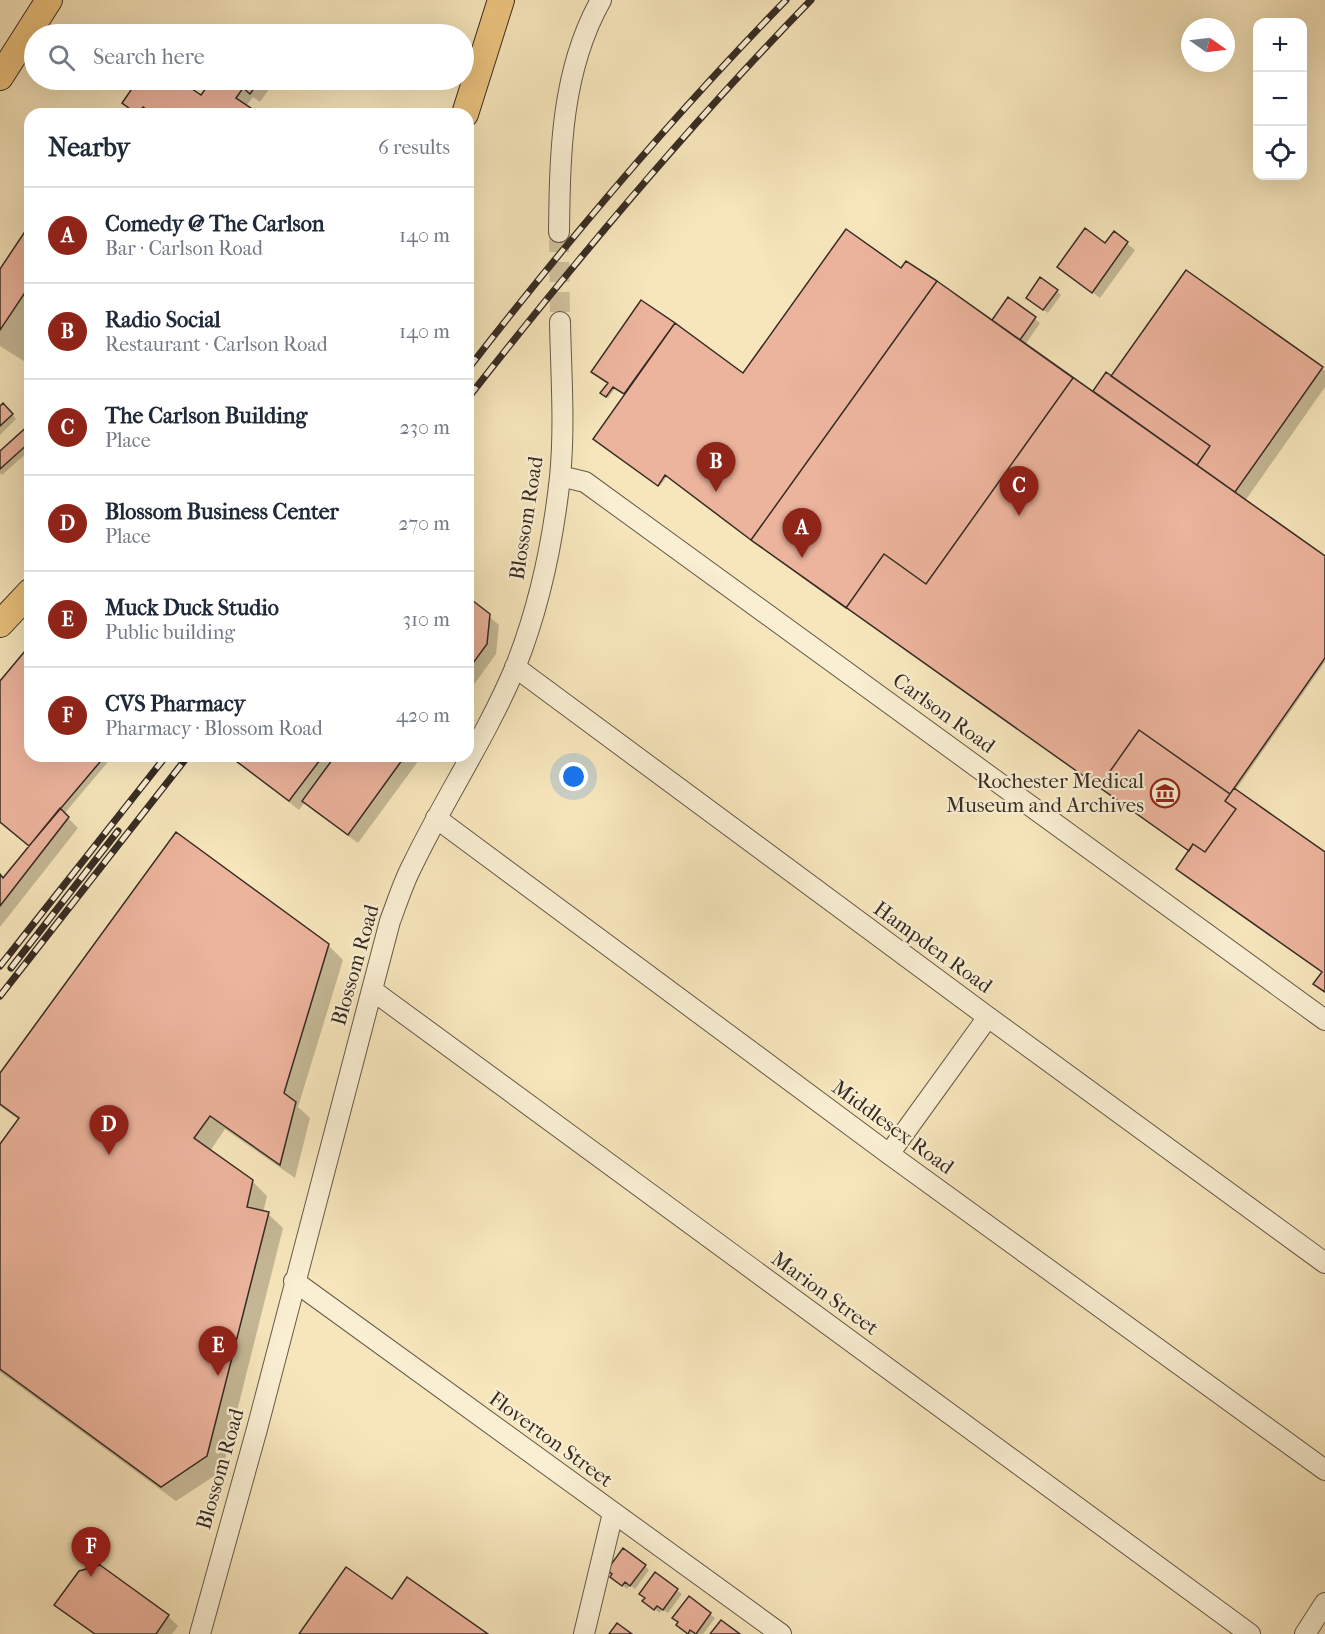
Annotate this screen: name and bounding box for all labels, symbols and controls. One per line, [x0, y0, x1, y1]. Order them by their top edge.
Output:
north arrow [1181, 18, 1235, 72]
map controls [1253, 18, 1307, 180]
button: + [1253, 18, 1307, 72]
search box [24, 24, 474, 90]
icon: search [45, 41, 78, 74]
text: Search here [93, 44, 205, 70]
button: − [1253, 72, 1307, 126]
button: locate [1253, 126, 1307, 180]
text: Nearby [48, 132, 130, 163]
text: 6 results [378, 136, 450, 159]
text: Comedy @ The Carlson [105, 211, 324, 237]
text: A [61, 224, 74, 247]
text: 140 m [399, 224, 450, 247]
text: Bar · Carlson Road [105, 237, 263, 260]
text: Radio Social [105, 307, 221, 333]
text: B [61, 320, 74, 343]
text: 140 m [399, 320, 450, 343]
text: Restaurant · Carlson Road [105, 333, 328, 356]
text: The Carlson Building [105, 403, 307, 429]
text: C [61, 416, 74, 439]
text: 230 m [400, 416, 450, 439]
text: Place [105, 429, 151, 452]
pin: B [696, 442, 736, 492]
street label: Blossom Road [504, 454, 548, 581]
pin: C [1000, 466, 1038, 516]
text: Blossom Business Center [105, 499, 339, 525]
pin: A [782, 508, 822, 558]
text: D [60, 512, 75, 535]
text: 270 m [398, 512, 450, 535]
text: Place [105, 525, 151, 548]
text: Muck Duck Studio [105, 595, 279, 621]
text: E [61, 608, 74, 631]
text: 310 m [403, 608, 450, 631]
text: Public building [105, 621, 235, 644]
street label: Carlson Road [888, 668, 1000, 758]
text: CVS Pharmacy [105, 691, 245, 717]
text: F [62, 704, 73, 727]
text: 420 m [396, 704, 450, 727]
text: Pharmacy · Blossom Road [105, 717, 323, 740]
your location [559, 762, 588, 791]
place label: Rochester Medical Museum and Archives [946, 769, 1144, 817]
museum icon: Rochester Medical Museum and Archives [1149, 777, 1181, 809]
street label: Hampden Road [869, 896, 997, 998]
street label: Blossom Road [326, 901, 384, 1028]
street label: Middlesex Road [828, 1075, 959, 1179]
pin: D [90, 1106, 128, 1155]
street label: Marion Street [767, 1246, 884, 1340]
pin: E [198, 1326, 238, 1376]
street label: Floverton Street [484, 1386, 618, 1492]
street label: Blossom Road [191, 1405, 249, 1532]
pin: F [72, 1528, 110, 1577]

